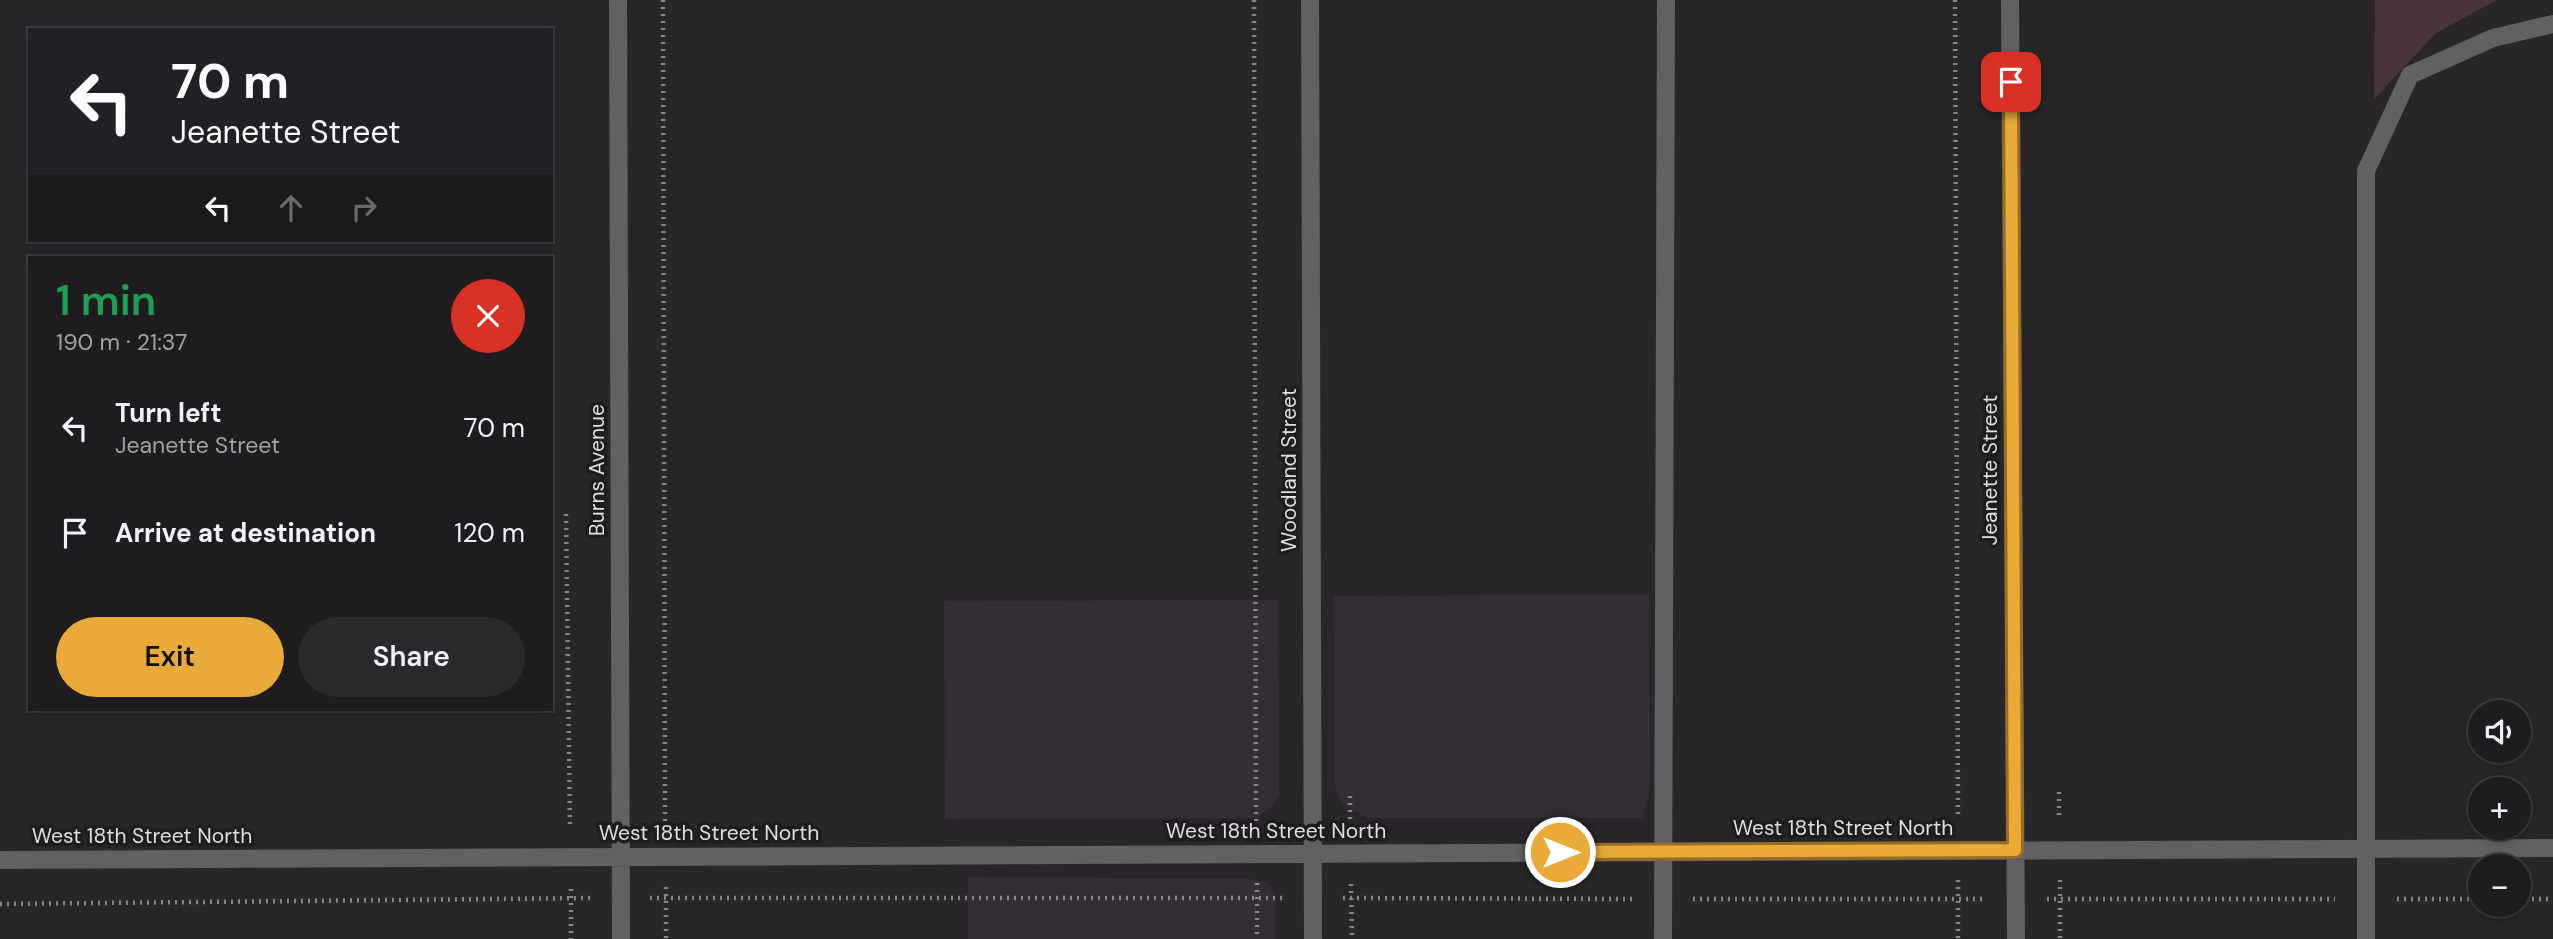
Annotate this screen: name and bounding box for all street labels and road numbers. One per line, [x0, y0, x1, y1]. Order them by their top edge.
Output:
street label: Woodland Street [1275, 388, 1303, 552]
street label: Jeanette Street [1976, 395, 2004, 545]
street label: Burns Avenue [583, 404, 611, 536]
street label: West 18th Street North [1733, 814, 1953, 842]
street label: West 18th Street North [1166, 817, 1386, 845]
street label: West 18th Street North [599, 819, 819, 847]
street label: West 18th Street North [32, 822, 252, 850]

